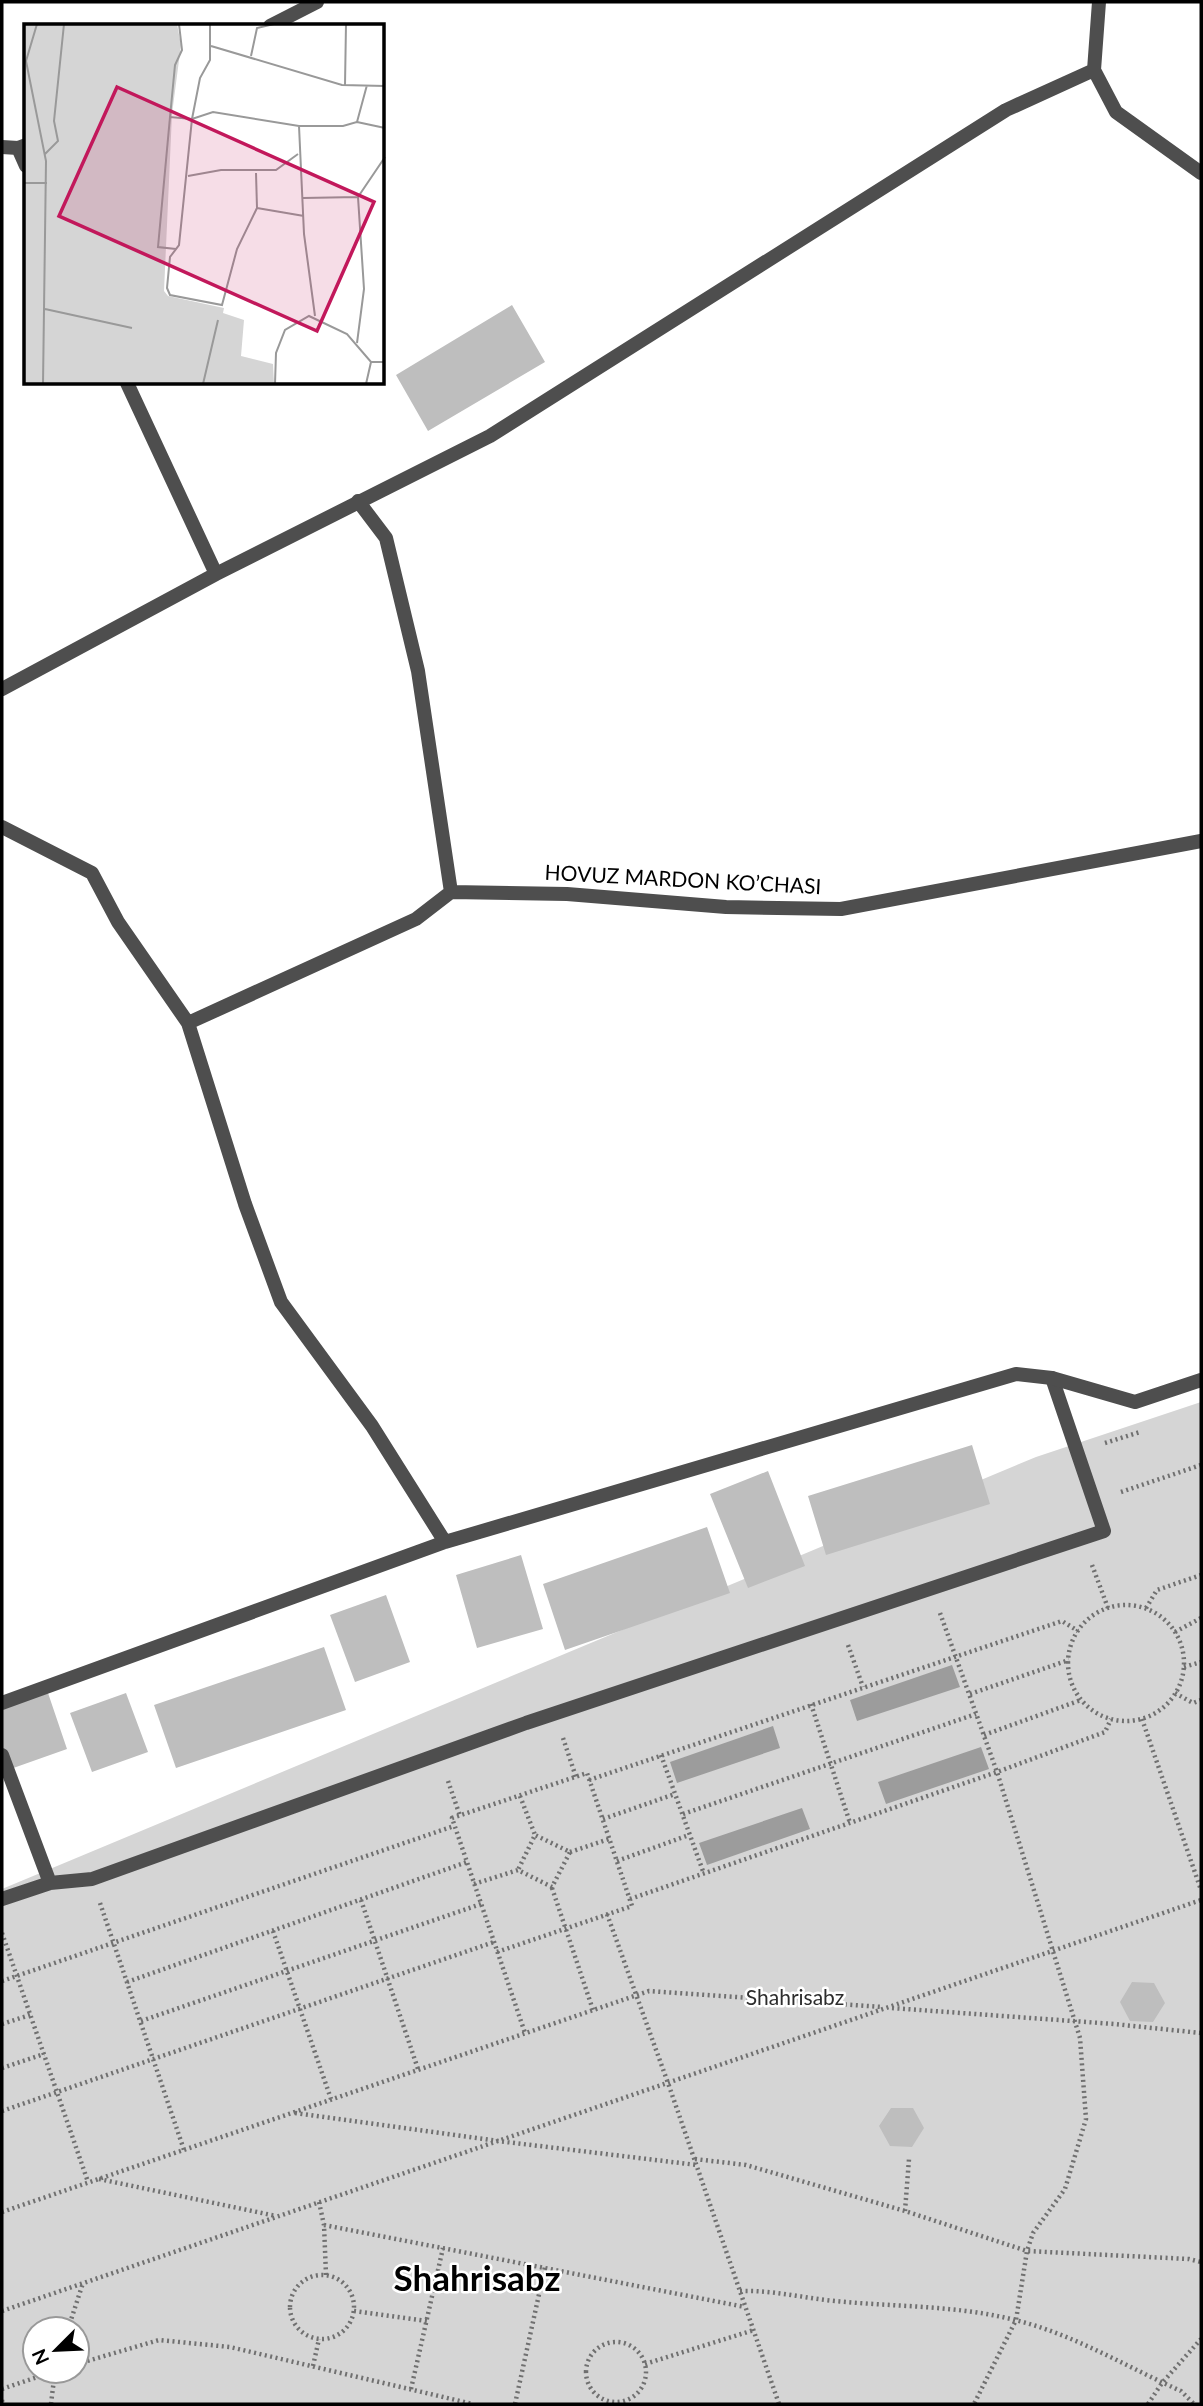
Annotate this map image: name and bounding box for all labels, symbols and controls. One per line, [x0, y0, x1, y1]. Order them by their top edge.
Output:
inset map [24, 24, 385, 385]
street label: HOVUZ MARDON KO’CHASI [544, 859, 822, 898]
park label: Shahrisabz [746, 1984, 844, 2009]
district label: Shahrisabz [394, 2256, 560, 2298]
north arrow [21, 2315, 91, 2385]
text: N [27, 2346, 53, 2368]

